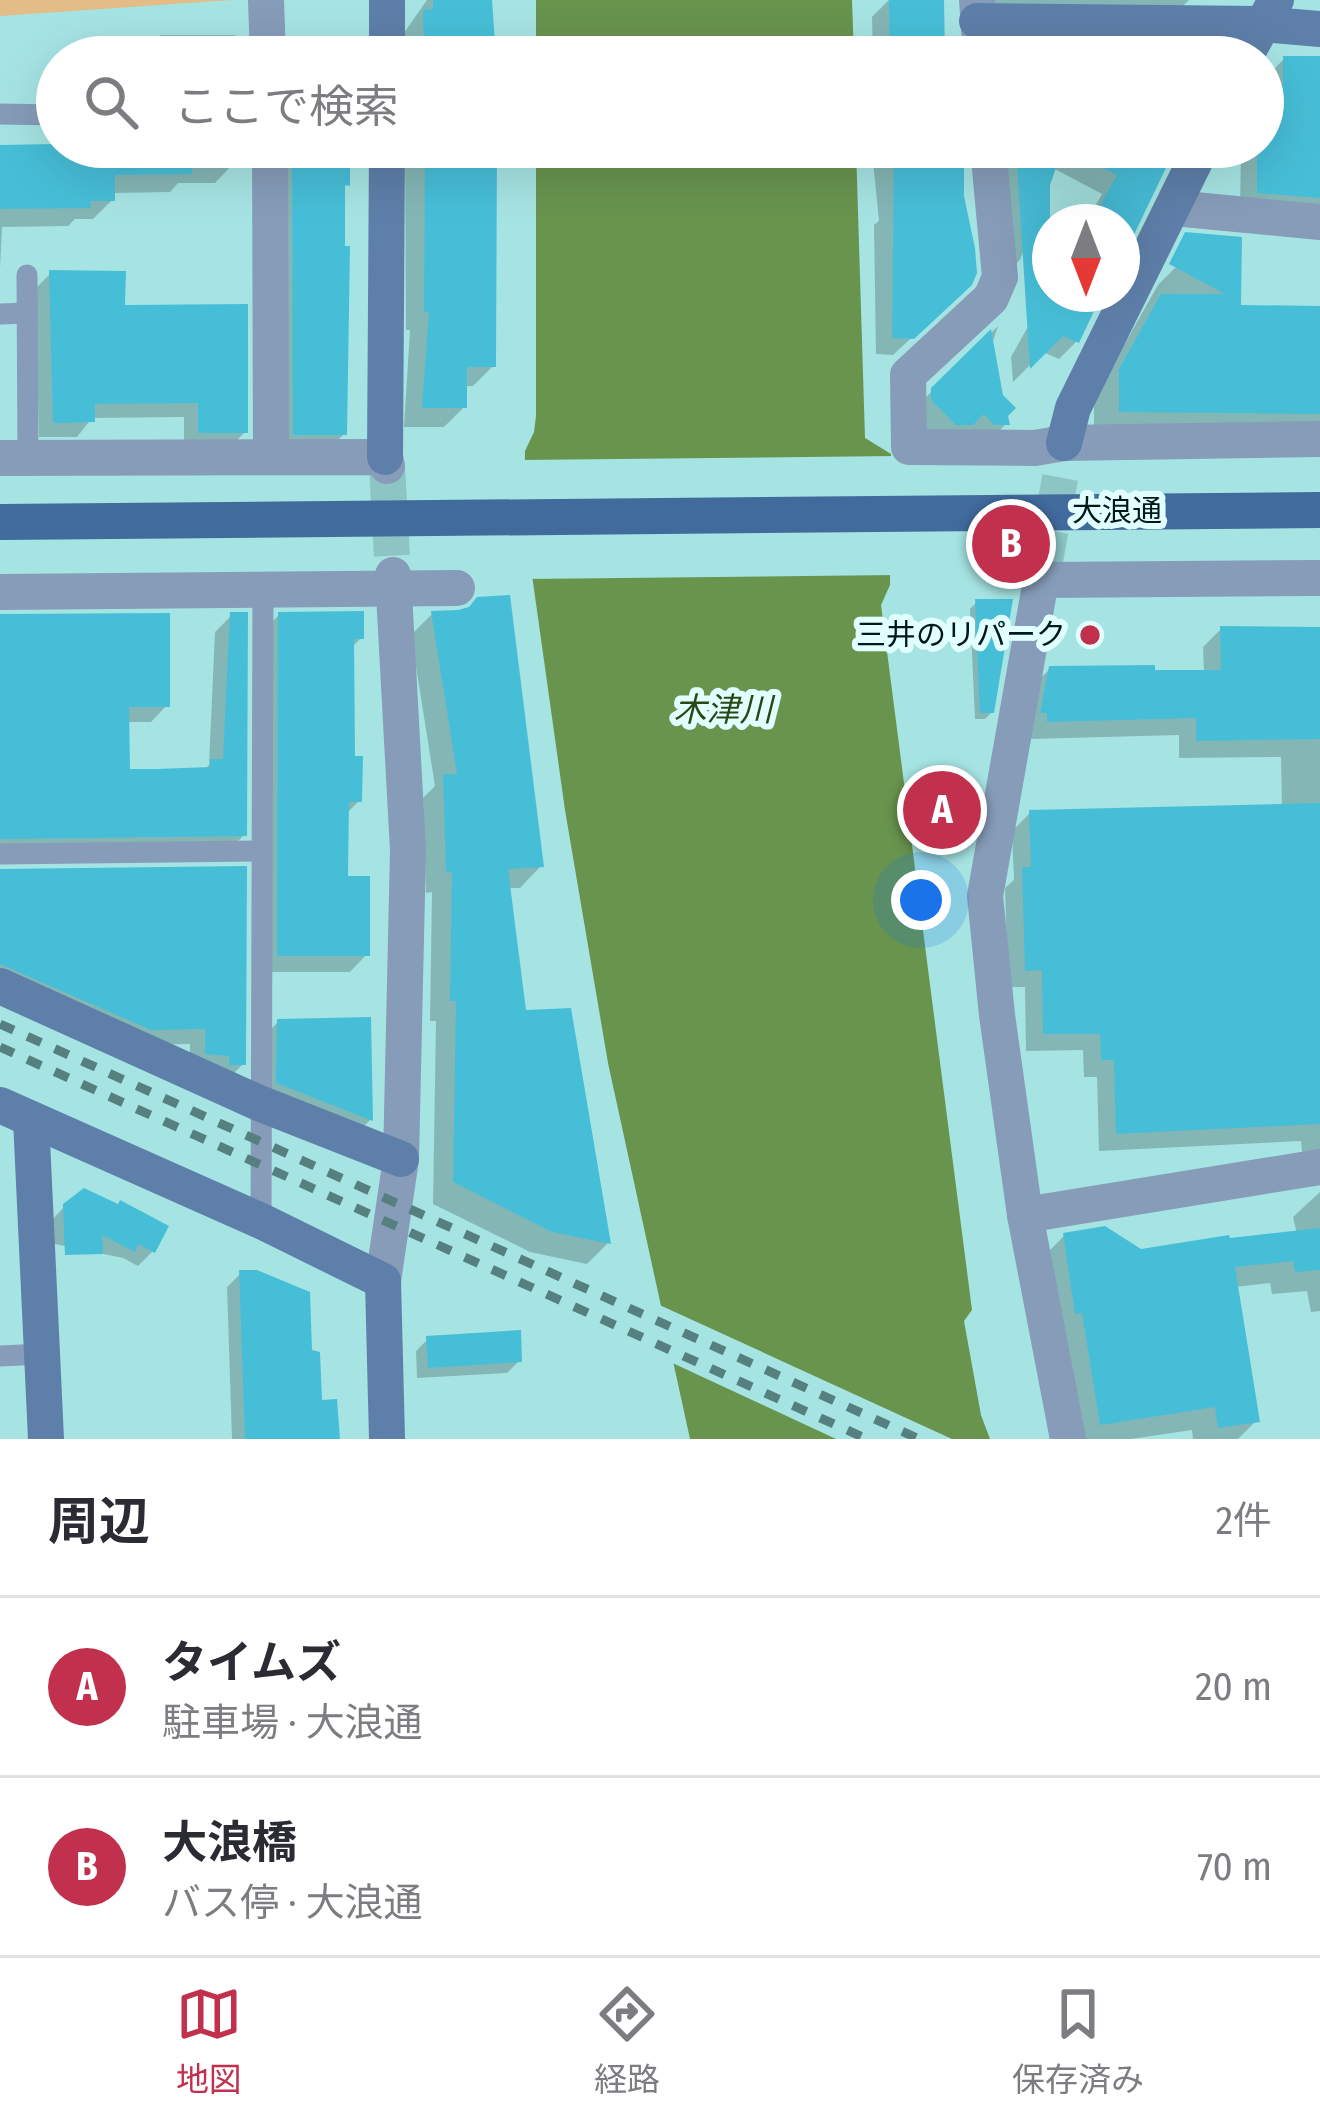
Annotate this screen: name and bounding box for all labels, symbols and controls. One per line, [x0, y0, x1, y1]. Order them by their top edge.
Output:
search box [36, 36, 1284, 168]
icon: search [78, 69, 144, 135]
text: ここで検索 [174, 80, 399, 134]
north arrow [1032, 204, 1140, 312]
street label: 大浪通 [1072, 493, 1162, 529]
pin: B [972, 499, 1050, 589]
place label: 三井のリパーク [856, 617, 1066, 653]
marker: 三井のリパーク [1077, 622, 1103, 648]
water label: 木津川 [674, 690, 776, 730]
pin: A [903, 765, 981, 855]
your location [891, 870, 951, 930]
text: 周辺 [48, 1491, 150, 1553]
text: 2件 [1216, 1498, 1272, 1544]
text: タイムズ [162, 1636, 341, 1690]
text: A [76, 1664, 98, 1710]
text: 20 m [1195, 1664, 1272, 1710]
text: 駐車場 · 大浪通 [162, 1700, 423, 1746]
text: 大浪橋 [162, 1816, 297, 1870]
text: B [76, 1844, 98, 1890]
text: 70 m [1197, 1844, 1272, 1890]
text: バス停 · 大浪通 [162, 1880, 423, 1926]
tab: 地図 [176, 1981, 242, 2101]
tab: 経路 [594, 1981, 660, 2101]
tab: 保存済み [1012, 1981, 1144, 2101]

